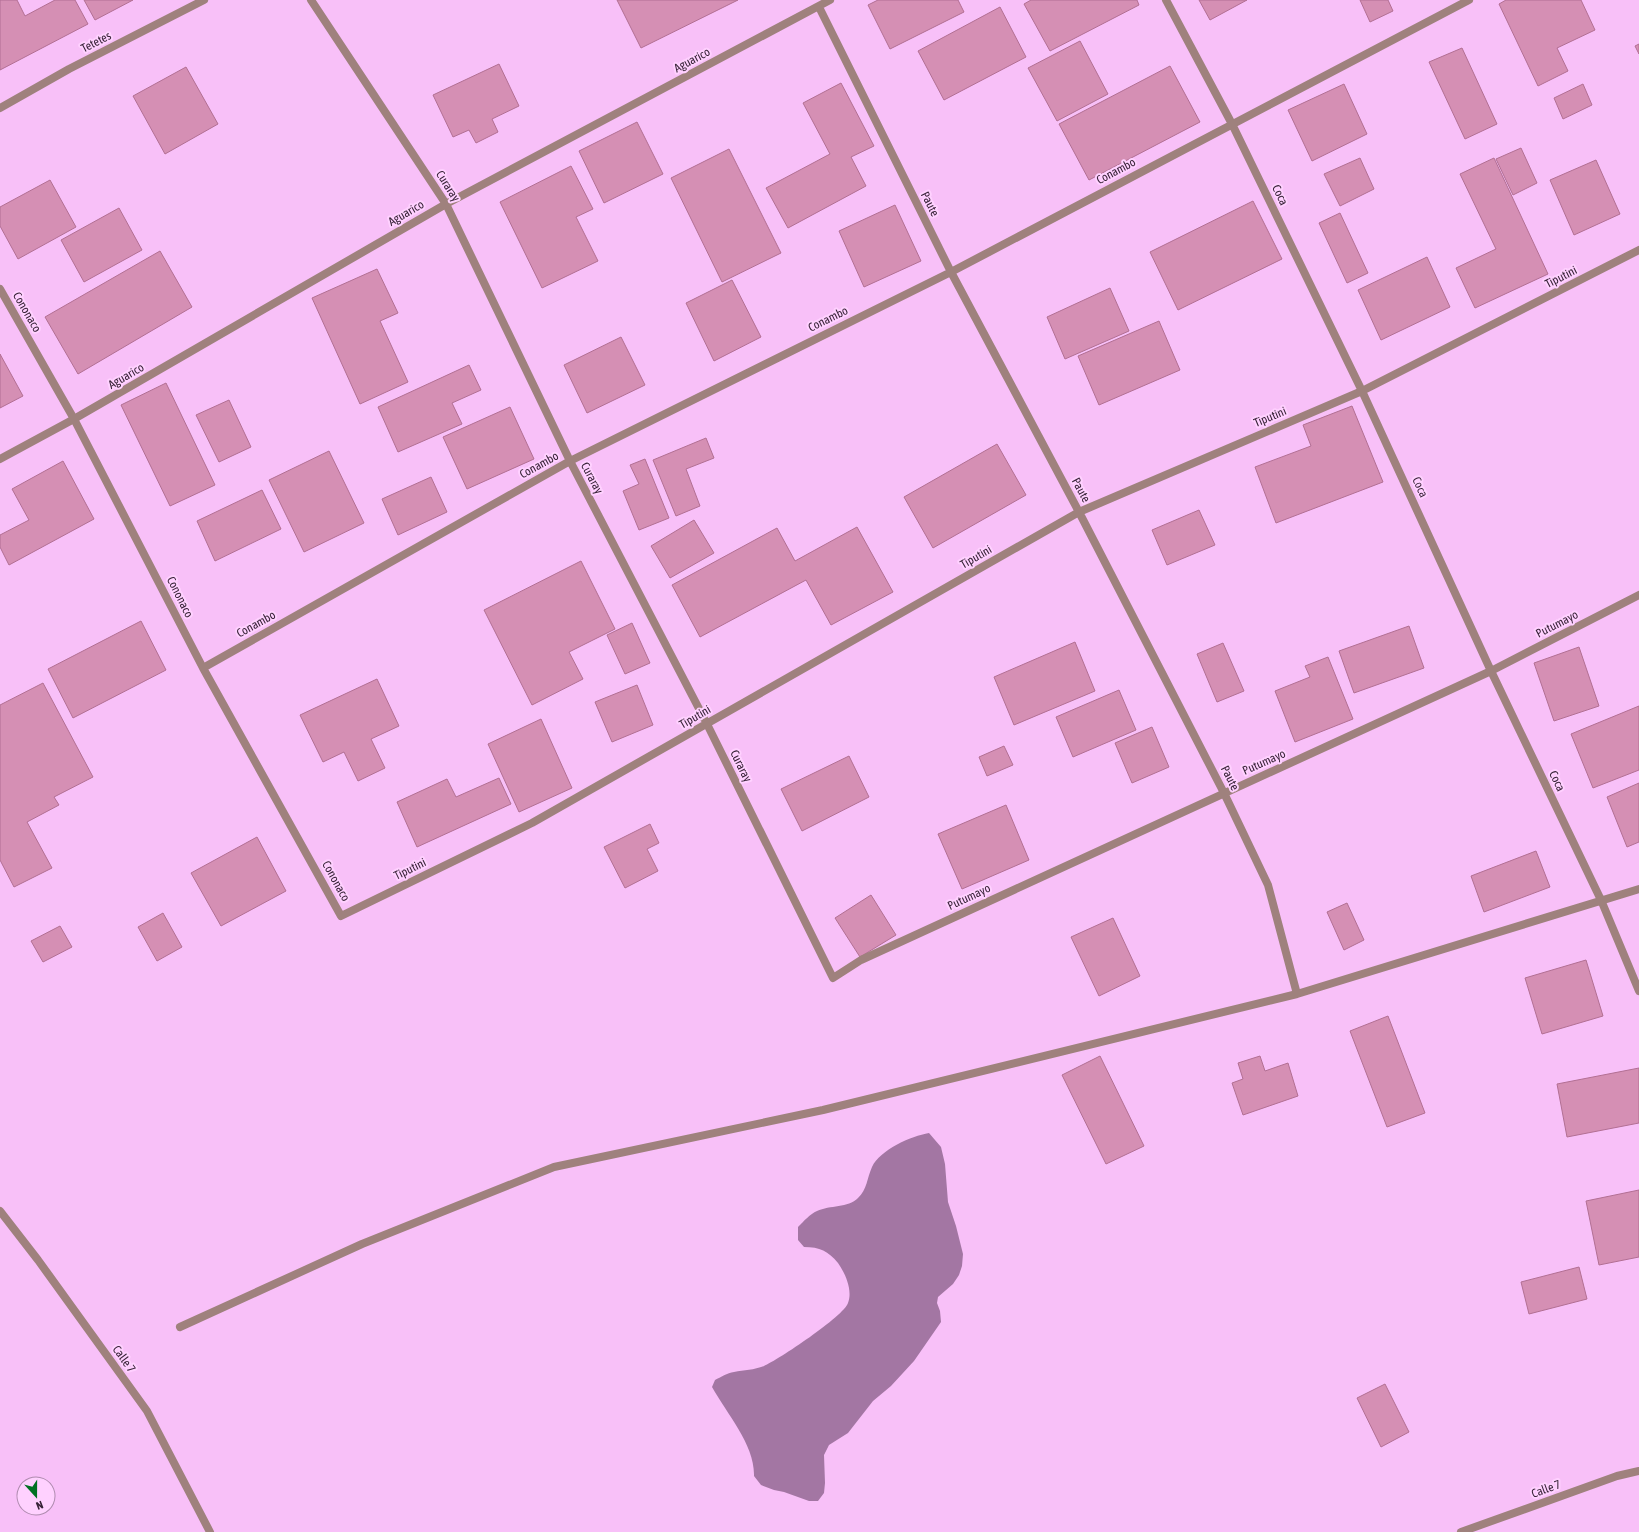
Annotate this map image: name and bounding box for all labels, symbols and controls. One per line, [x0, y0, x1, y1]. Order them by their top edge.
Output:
street label: Tetetes [79, 29, 113, 55]
street label: Aguarico [672, 45, 713, 75]
street label: Conambo [1094, 155, 1138, 187]
street label: Curaray [433, 168, 463, 204]
street label: Coca [1269, 182, 1291, 208]
street label: Paute [918, 189, 942, 219]
street label: Aguarico [386, 197, 427, 229]
street label: Tiputini [1543, 263, 1579, 291]
street label: Cononaco [10, 289, 44, 335]
street label: Conambo [806, 303, 850, 335]
street label: Aguarico [106, 360, 147, 392]
street label: Tiputini [1252, 404, 1288, 430]
street label: Conambo [517, 448, 561, 481]
street label: Curaray [578, 460, 606, 496]
street label: Coca [1409, 474, 1431, 500]
street label: Paute [1069, 475, 1093, 505]
street label: Tiputini [958, 542, 994, 572]
street label: Cononaco [164, 574, 196, 620]
street label: Conambo [234, 607, 278, 640]
street label: Putumayo [1533, 607, 1581, 641]
street label: Tiputini [677, 702, 713, 732]
street label: Putumayo [1240, 746, 1288, 778]
street label: Curaray [727, 748, 755, 784]
street label: Paute [1218, 763, 1242, 793]
street label: Coca [1546, 768, 1568, 794]
street label: Tiputini [392, 855, 428, 883]
street label: Cononaco [319, 858, 353, 904]
street label: Putumayo [945, 881, 993, 913]
street label: Calle 7 [110, 1343, 139, 1376]
north arrow [16, 1476, 56, 1516]
street label: Calle 7 [1530, 1477, 1563, 1501]
text: N [34, 1499, 45, 1512]

